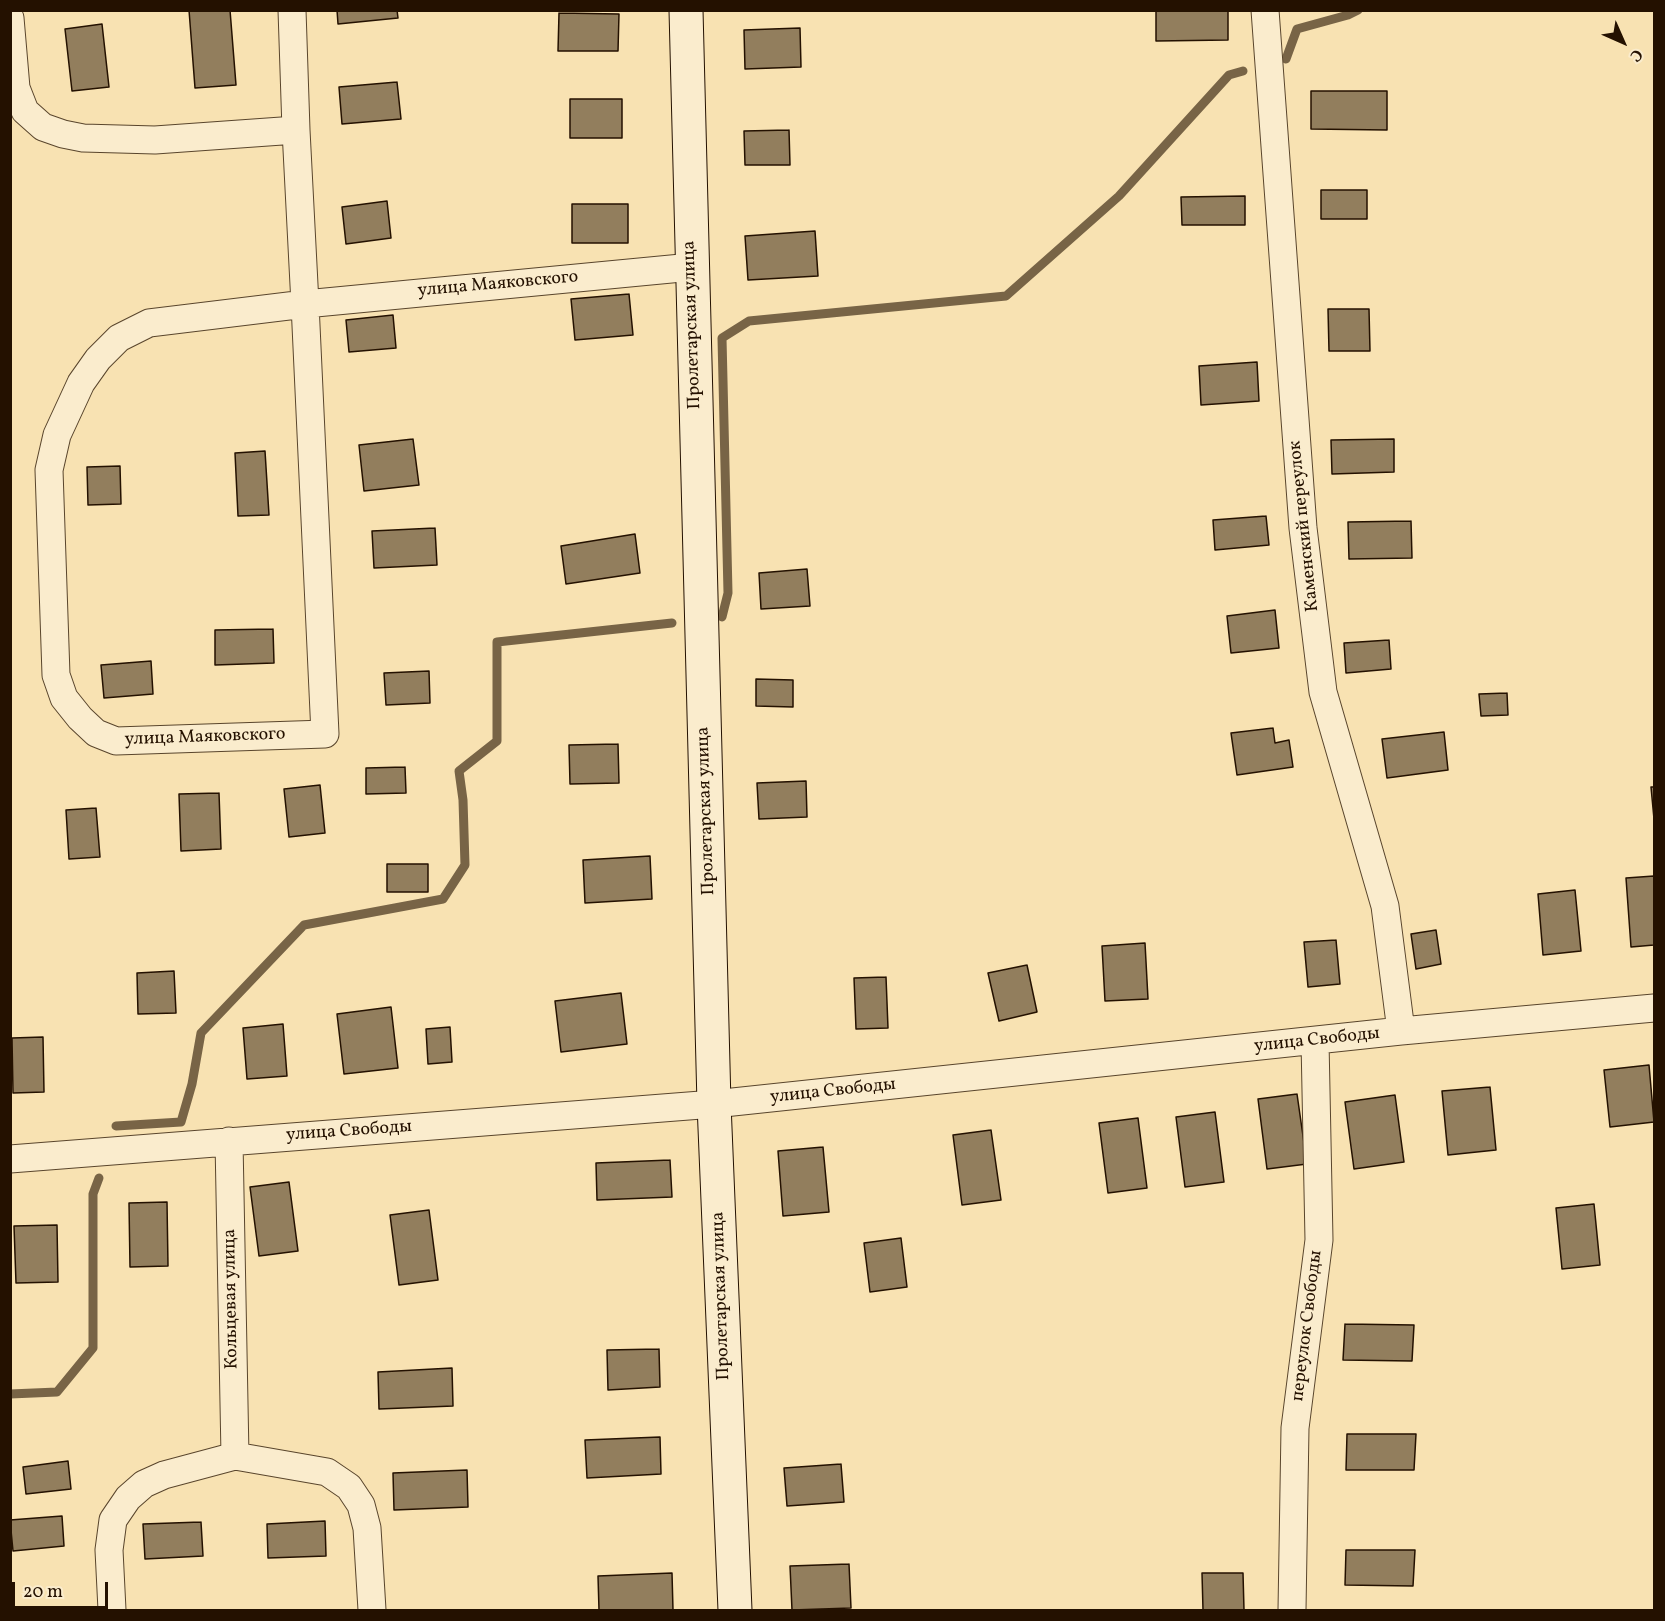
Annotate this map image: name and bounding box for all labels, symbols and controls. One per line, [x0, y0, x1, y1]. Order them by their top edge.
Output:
north arrow [1593, 12, 1653, 72]
text: С [1624, 43, 1647, 66]
street label: Пролетарская улица [679, 240, 707, 410]
street label: улица Маяковского [417, 267, 579, 303]
street label: Каменский переулок [1285, 439, 1325, 613]
street label: улица Маяковского [124, 724, 286, 752]
street label: Пролетарская улица [693, 726, 721, 896]
street label: улица Свободы [1253, 1024, 1381, 1058]
street label: улица Свободы [769, 1075, 897, 1109]
street label: улица Свободы [285, 1117, 413, 1147]
street label: Пролетарская улица [708, 1211, 736, 1381]
street label: Кольцевая улица [220, 1229, 244, 1369]
street label: переулок Свободы [1288, 1249, 1328, 1403]
scale bar [15, 1570, 111, 1608]
text: 20 m [23, 1580, 63, 1605]

